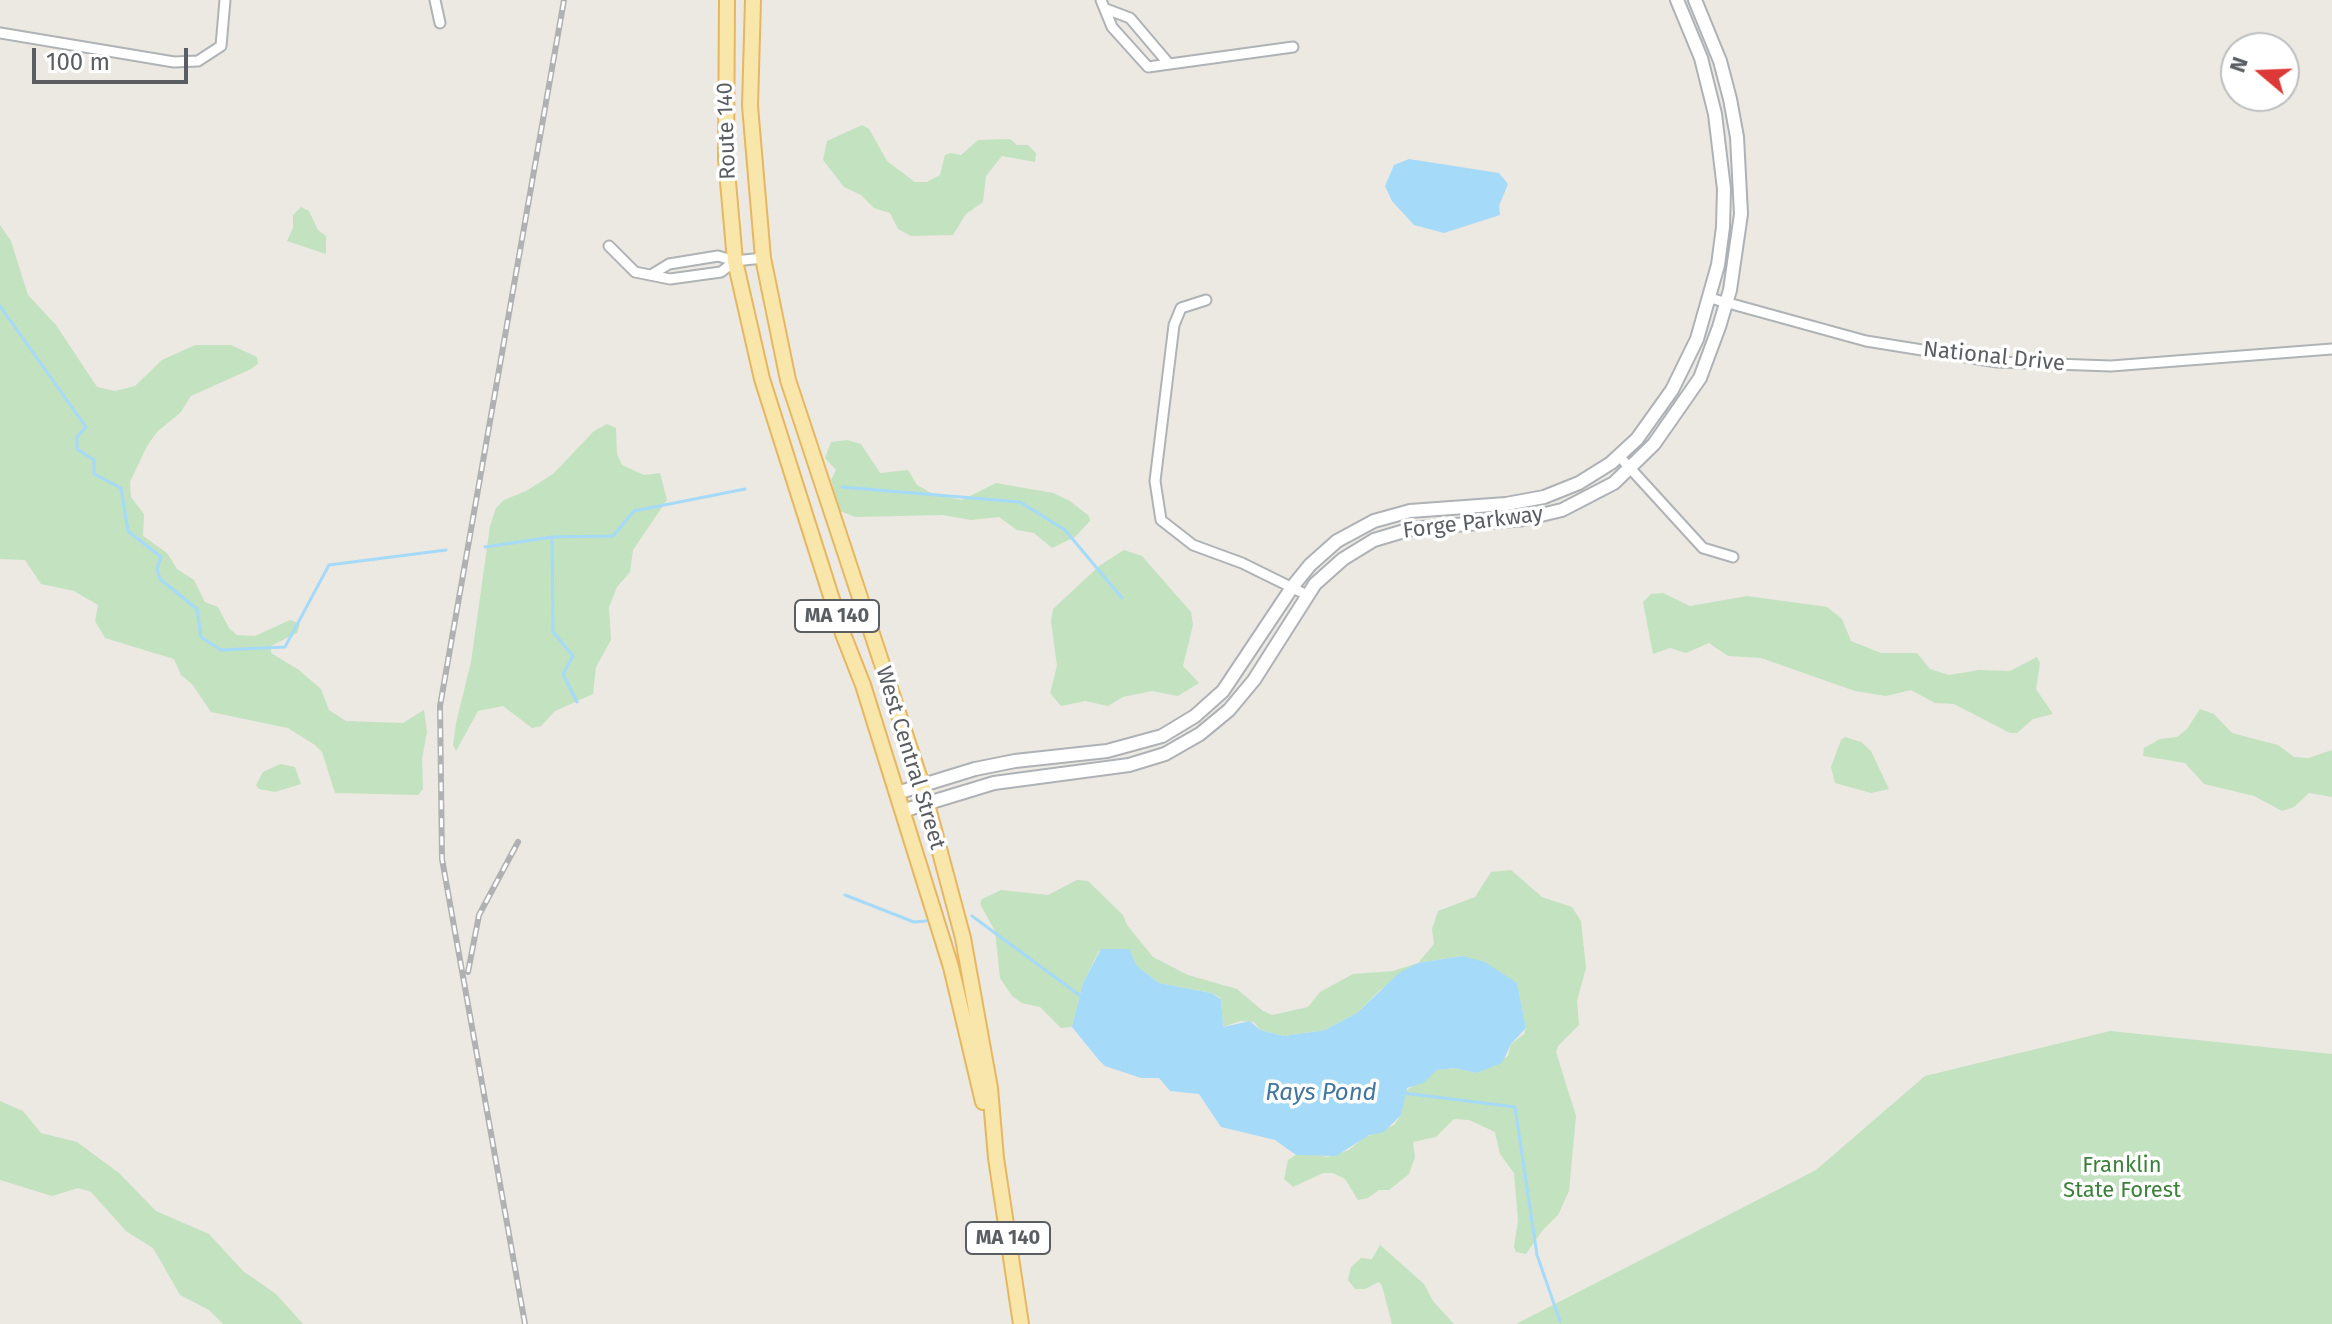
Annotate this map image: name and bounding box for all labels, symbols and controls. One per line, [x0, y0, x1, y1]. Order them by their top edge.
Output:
scale bar [36, 32, 192, 82]
north arrow [2220, 32, 2300, 112]
text: 100 m [46, 48, 110, 76]
text: N [2224, 53, 2254, 76]
street label: Route 140 [712, 82, 742, 180]
street label: National Drive [1922, 336, 2066, 378]
street label: Forge Parkway [1401, 501, 1545, 545]
road number: MA 140 [795, 600, 879, 632]
street label: West Central Street [870, 663, 950, 853]
water label: Rays Pond [1265, 1079, 1377, 1107]
park label: Franklin State Forest [2063, 1153, 2181, 1204]
road number: MA 140 [966, 1222, 1050, 1254]

